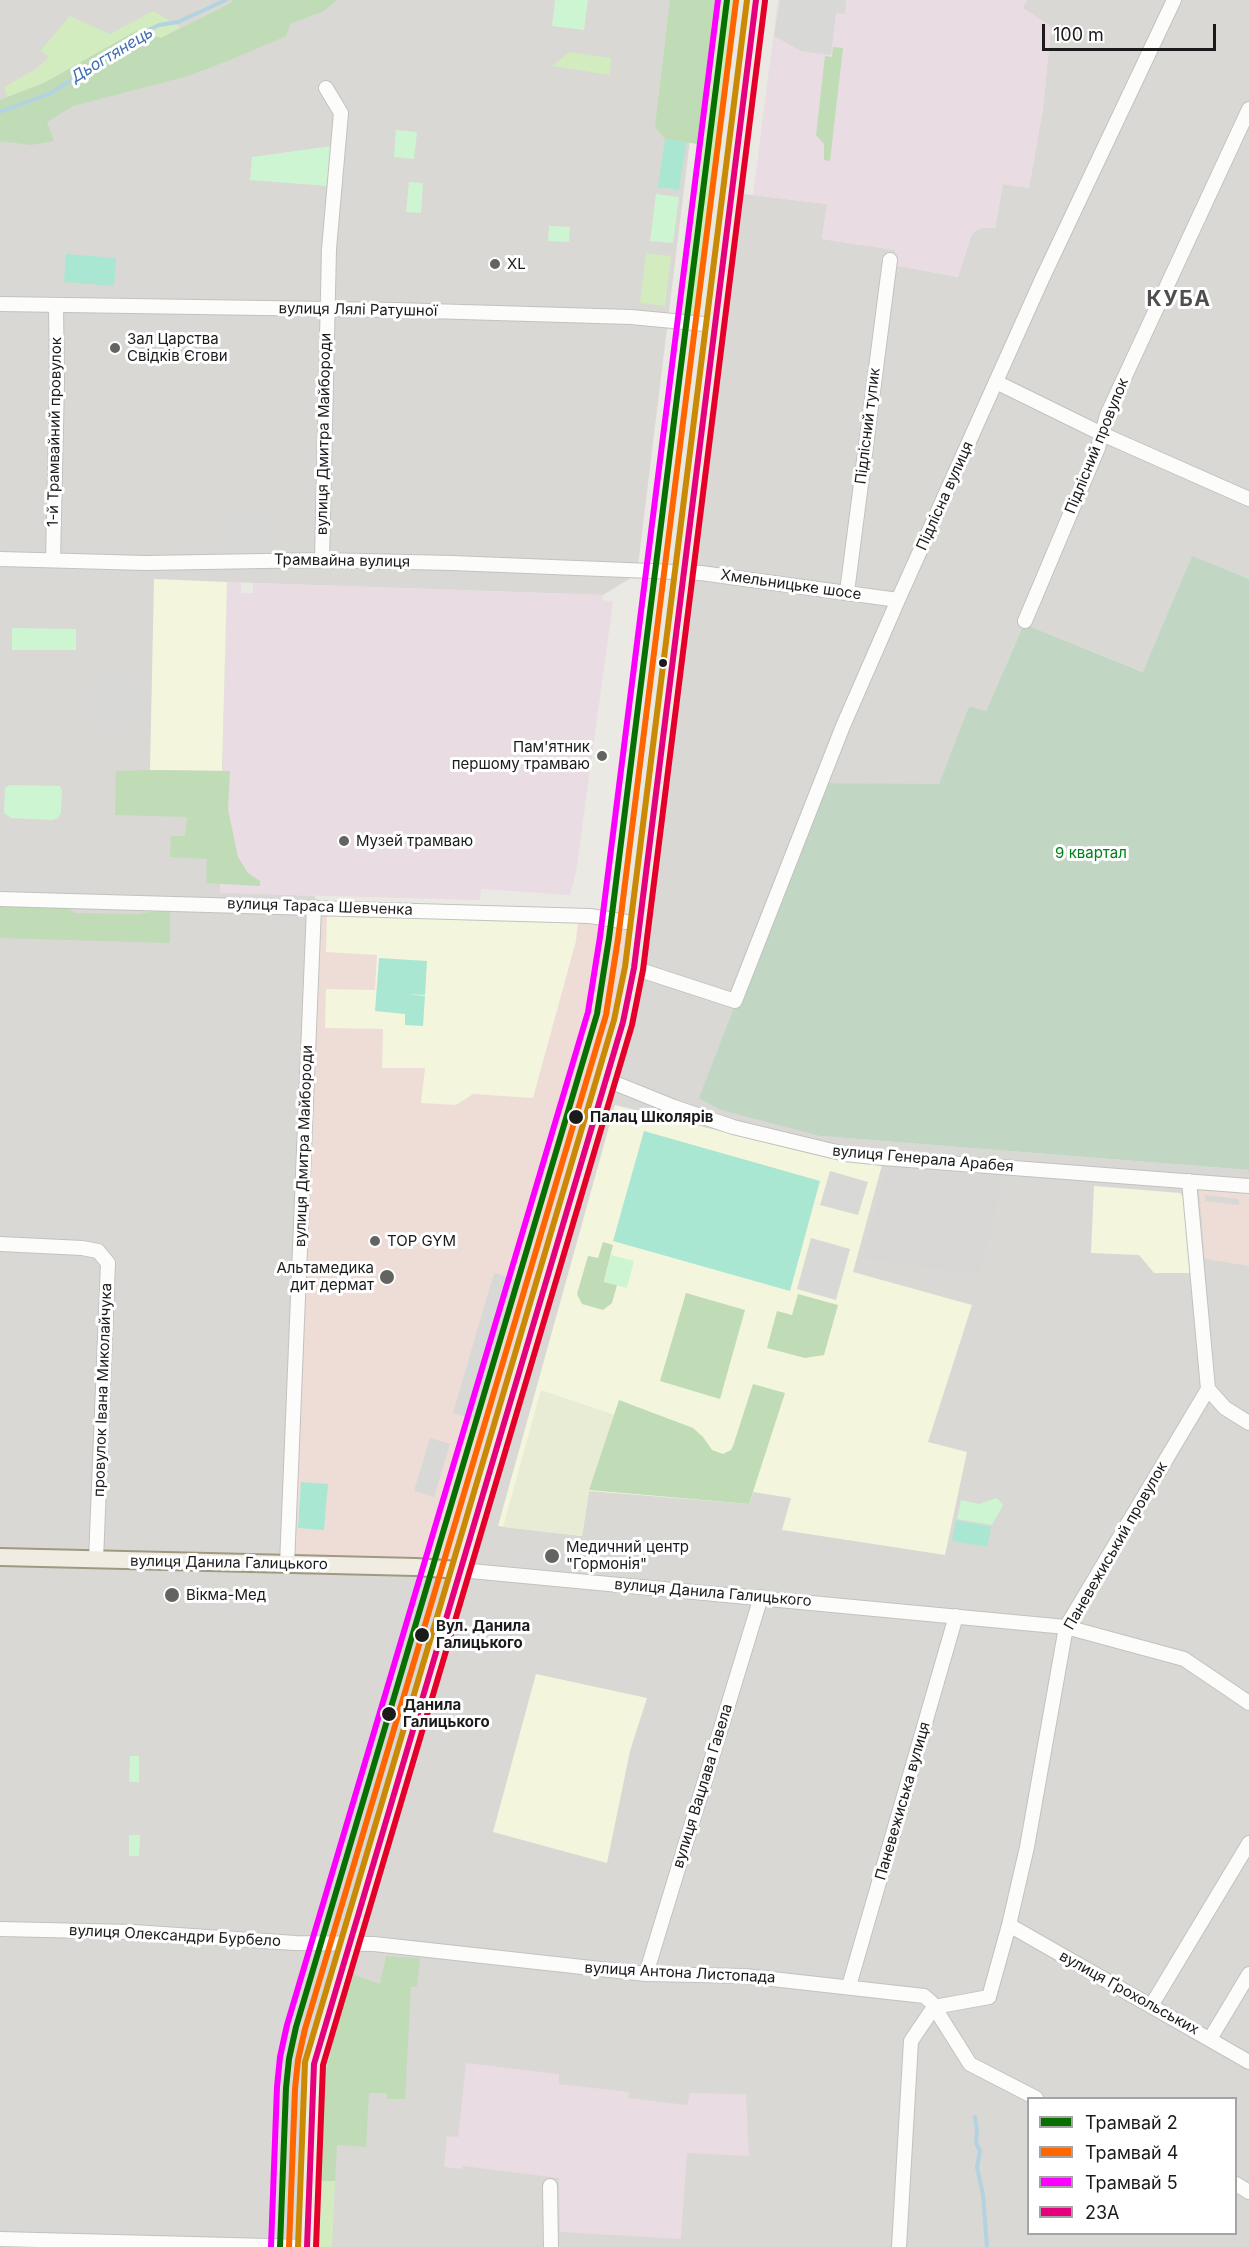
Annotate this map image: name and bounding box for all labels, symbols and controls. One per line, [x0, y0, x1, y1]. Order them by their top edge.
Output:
scale bar [1045, 12, 1219, 50]
water label: Дьогтянець [67, 23, 157, 87]
text: 100 m [1053, 24, 1104, 45]
place label: XL [507, 255, 526, 273]
marker: XL [488, 257, 502, 271]
district label: КУБА [1147, 287, 1211, 313]
street label: вулиця Лялі Ратушної [279, 300, 437, 320]
place label: Зал Царства Свідків Єгови [127, 330, 228, 365]
street label: вулиця Дмитра Майбороди [313, 333, 335, 535]
street label: 1-й Трамвайний провулок [44, 337, 66, 527]
marker: Зал Царства Свідків Єгови [108, 341, 122, 355]
street label: Підлісний тупик [852, 367, 884, 485]
street label: Підлісний провулок [1062, 375, 1132, 517]
street label: Підлісна вулиця [913, 439, 977, 553]
street label: Трамвайна вулиця [274, 551, 410, 571]
street label: Хмельницьке шосе [719, 566, 863, 604]
unlabelled marker [657, 657, 669, 669]
place label: Пам'ятник першому трамваю [452, 738, 590, 773]
marker: Пам'ятник першому трамваю [595, 749, 609, 763]
place label: Музей трамваю [356, 832, 473, 850]
marker: Музей трамваю [337, 834, 351, 848]
park label: 9 квартал [1055, 844, 1127, 862]
street label: вулиця Тараса Шевченка [227, 895, 413, 919]
street label: вулиця Дмитра Майбороди [291, 1045, 317, 1247]
marker: Палац Школярів [567, 1108, 585, 1126]
place label: Палац Школярів [590, 1108, 713, 1126]
street label: вулиця Генерала Арабея [831, 1142, 1015, 1176]
place label: TOP GYM [387, 1232, 456, 1250]
marker: TOP GYM [368, 1234, 382, 1248]
place label: Альтамедика дит дермат [276, 1259, 374, 1294]
marker: Альтамедика дит дермат [378, 1268, 396, 1286]
street label: провулок Івана Миколайчука [90, 1283, 116, 1497]
street label: Паневежиський провулок [1060, 1459, 1172, 1633]
place label: Медичний центр "Гормонія" [566, 1538, 689, 1573]
marker: Медичний центр "Гормонія" [543, 1547, 561, 1565]
street label: вулиця Данила Галицького [130, 1552, 328, 1574]
street label: вулиця Данила Галицького [614, 1575, 812, 1611]
marker: Вікма-Мед [163, 1586, 181, 1604]
place label: Вікма-Мед [186, 1586, 266, 1604]
place label: Вул. Данила Галицького [436, 1617, 530, 1652]
marker: Вул. Данила Галицького [413, 1626, 431, 1644]
place label: Данила Галицького [403, 1696, 490, 1731]
street label: вулиця Вацлава Гавела [669, 1702, 737, 1870]
marker: Данила Галицького [380, 1705, 398, 1723]
street label: Паневежиська вулиця [872, 1720, 934, 1882]
street label: вулиця Олександри Бурбело [69, 1921, 281, 1951]
street label: вулиця Ґрохольських [1056, 1947, 1202, 2039]
street label: вулиця Антона Листопада [584, 1959, 776, 1987]
legend [1027, 2097, 1237, 2235]
text: Трамвай 2 [1085, 2112, 1178, 2133]
text: Трамвай 4 [1085, 2142, 1178, 2163]
text: Трамвай 5 [1085, 2172, 1178, 2193]
text: 23А [1085, 2202, 1120, 2223]

